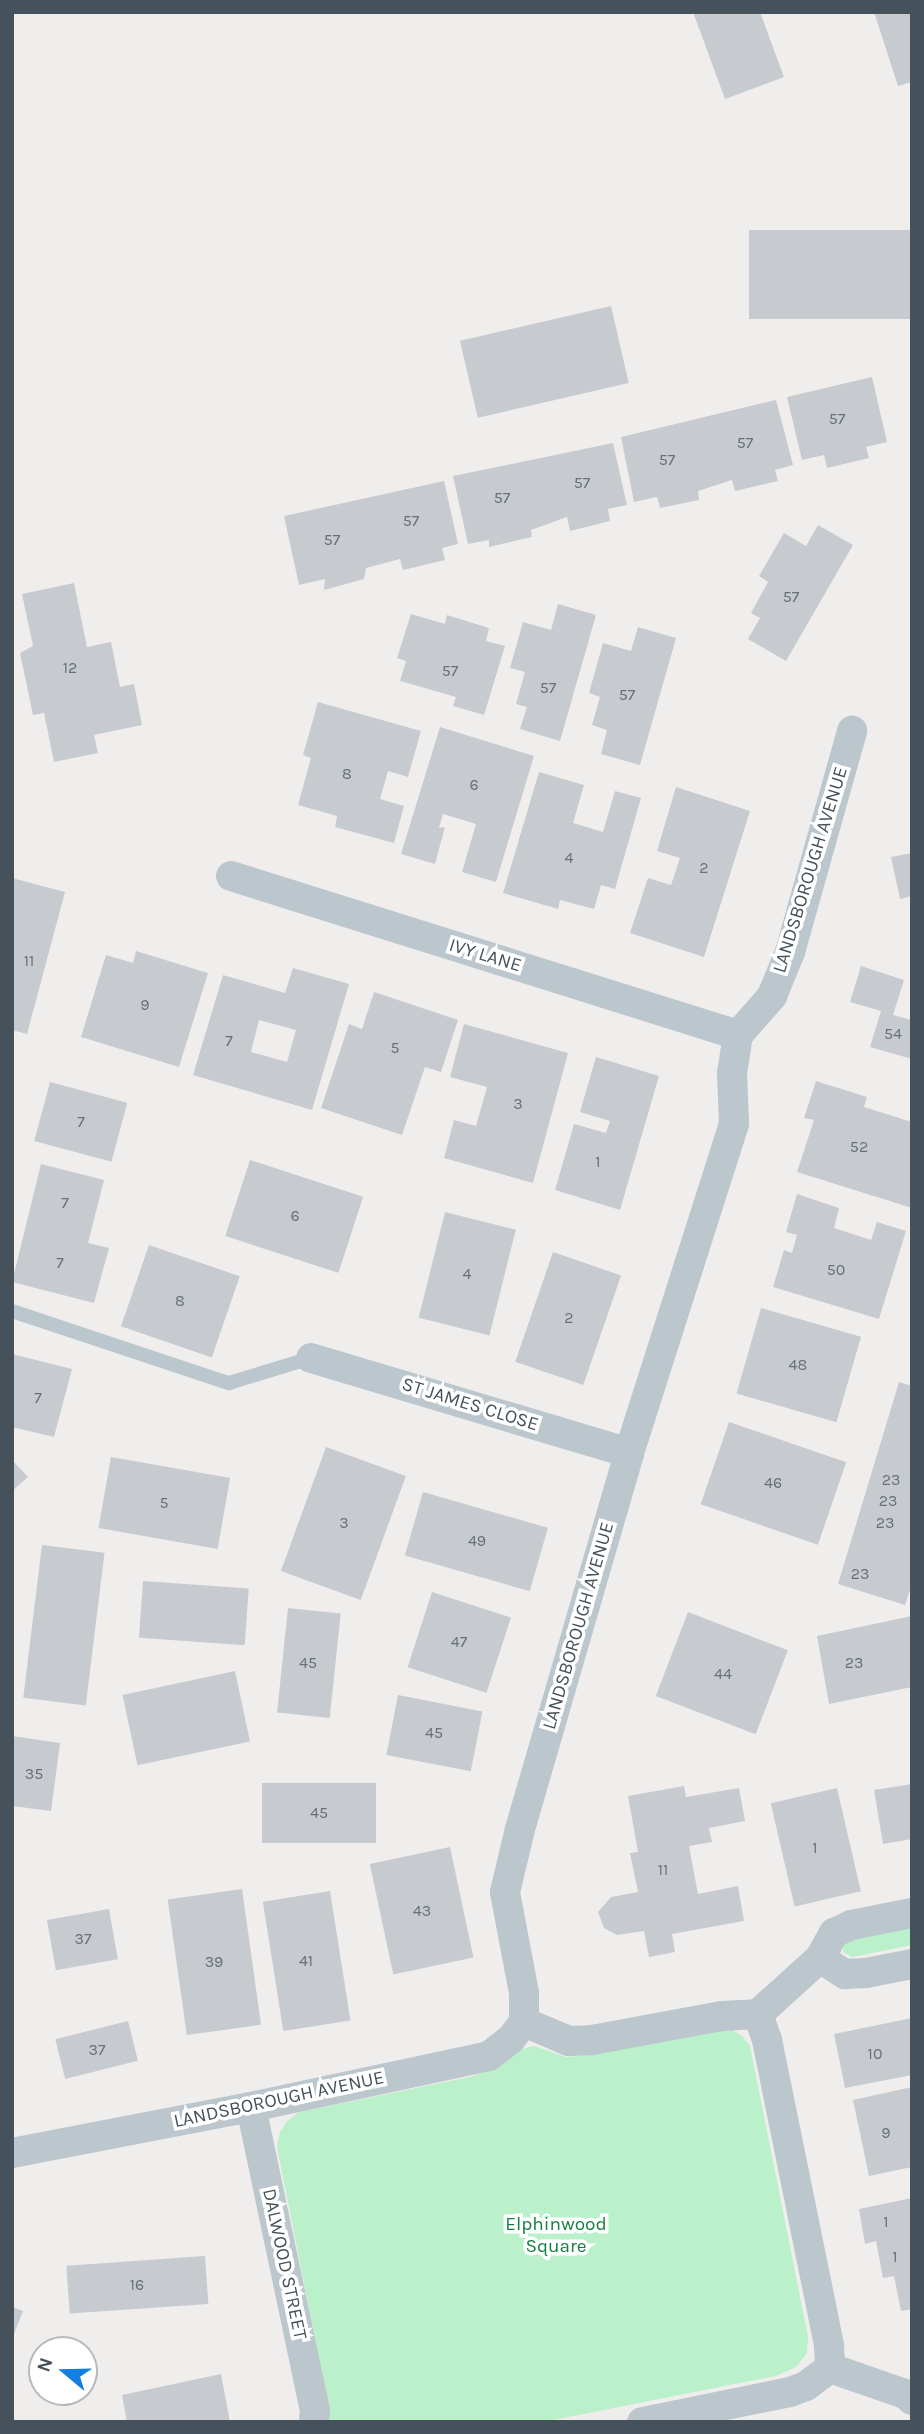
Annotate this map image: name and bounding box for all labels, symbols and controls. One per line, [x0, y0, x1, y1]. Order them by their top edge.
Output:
house number: 57 [829, 409, 845, 429]
house number: 57 [737, 433, 753, 453]
house number: 57 [659, 450, 675, 470]
house number: 57 [574, 473, 590, 493]
house number: 57 [494, 488, 510, 508]
house number: 57 [403, 511, 419, 531]
house number: 57 [324, 530, 340, 550]
house number: 57 [783, 587, 799, 607]
house number: 12 [63, 658, 77, 678]
house number: 57 [442, 661, 458, 681]
house number: 57 [540, 678, 556, 698]
house number: 57 [619, 685, 635, 705]
house number: 8 [342, 764, 352, 784]
street label: LANDSBOROUGH AVENUE [769, 764, 853, 976]
house number: 6 [469, 775, 479, 795]
house number: 4 [565, 848, 573, 868]
house number: 2 [699, 858, 709, 878]
street label: IVY LANE [446, 934, 524, 978]
house number: 11 [24, 951, 34, 971]
house number: 9 [140, 995, 150, 1015]
house number: 54 [884, 1024, 902, 1044]
house number: 7 [225, 1031, 233, 1051]
house number: 5 [390, 1038, 400, 1058]
house number: 3 [513, 1094, 523, 1114]
house number: 7 [77, 1112, 85, 1132]
house number: 52 [850, 1137, 868, 1157]
house number: 1 [595, 1152, 601, 1172]
house number: 7 [61, 1193, 69, 1213]
house number: 6 [290, 1206, 300, 1226]
house number: 7 [56, 1253, 64, 1273]
house number: 50 [827, 1260, 845, 1280]
house number: 4 [463, 1264, 471, 1284]
house number: 8 [175, 1291, 185, 1311]
house number: 2 [564, 1308, 574, 1328]
house number: 48 [789, 1355, 807, 1375]
street label: ST JAMES CLOSE [399, 1373, 541, 1437]
house number: 7 [34, 1388, 42, 1408]
house number: 23 [882, 1470, 900, 1490]
house number: 46 [764, 1473, 782, 1493]
house number: 23 [879, 1491, 897, 1511]
house number: 5 [159, 1493, 169, 1513]
house number: 3 [339, 1513, 349, 1533]
house number: 23 [876, 1513, 894, 1533]
street label: LANDSBOROUGH AVENUE [538, 1520, 620, 1732]
house number: 49 [468, 1531, 486, 1551]
house number: 23 [851, 1564, 869, 1584]
house number: 47 [451, 1632, 467, 1652]
house number: 45 [299, 1653, 317, 1673]
house number: 23 [845, 1653, 863, 1673]
house number: 44 [714, 1664, 732, 1684]
house number: 45 [425, 1723, 443, 1743]
house number: 35 [25, 1764, 43, 1784]
house number: 45 [310, 1803, 328, 1823]
house number: 1 [812, 1838, 818, 1858]
house number: 11 [658, 1860, 668, 1880]
house number: 43 [413, 1901, 431, 1921]
house number: 37 [75, 1929, 91, 1949]
house number: 41 [299, 1951, 313, 1971]
house number: 39 [205, 1952, 223, 1972]
house number: 37 [89, 2040, 105, 2060]
house number: 10 [868, 2044, 882, 2064]
street label: LANDSBOROUGH AVENUE [172, 2067, 386, 2133]
house number: 9 [881, 2123, 891, 2143]
street label: DALWOOD STREET [257, 2186, 311, 2342]
house number: 1 [883, 2212, 889, 2232]
park label: Elphinwood Square [505, 2214, 607, 2258]
house number: 1 [892, 2247, 898, 2267]
house number: 16 [130, 2275, 144, 2295]
north arrow [28, 2336, 98, 2406]
text: N [32, 2355, 58, 2375]

